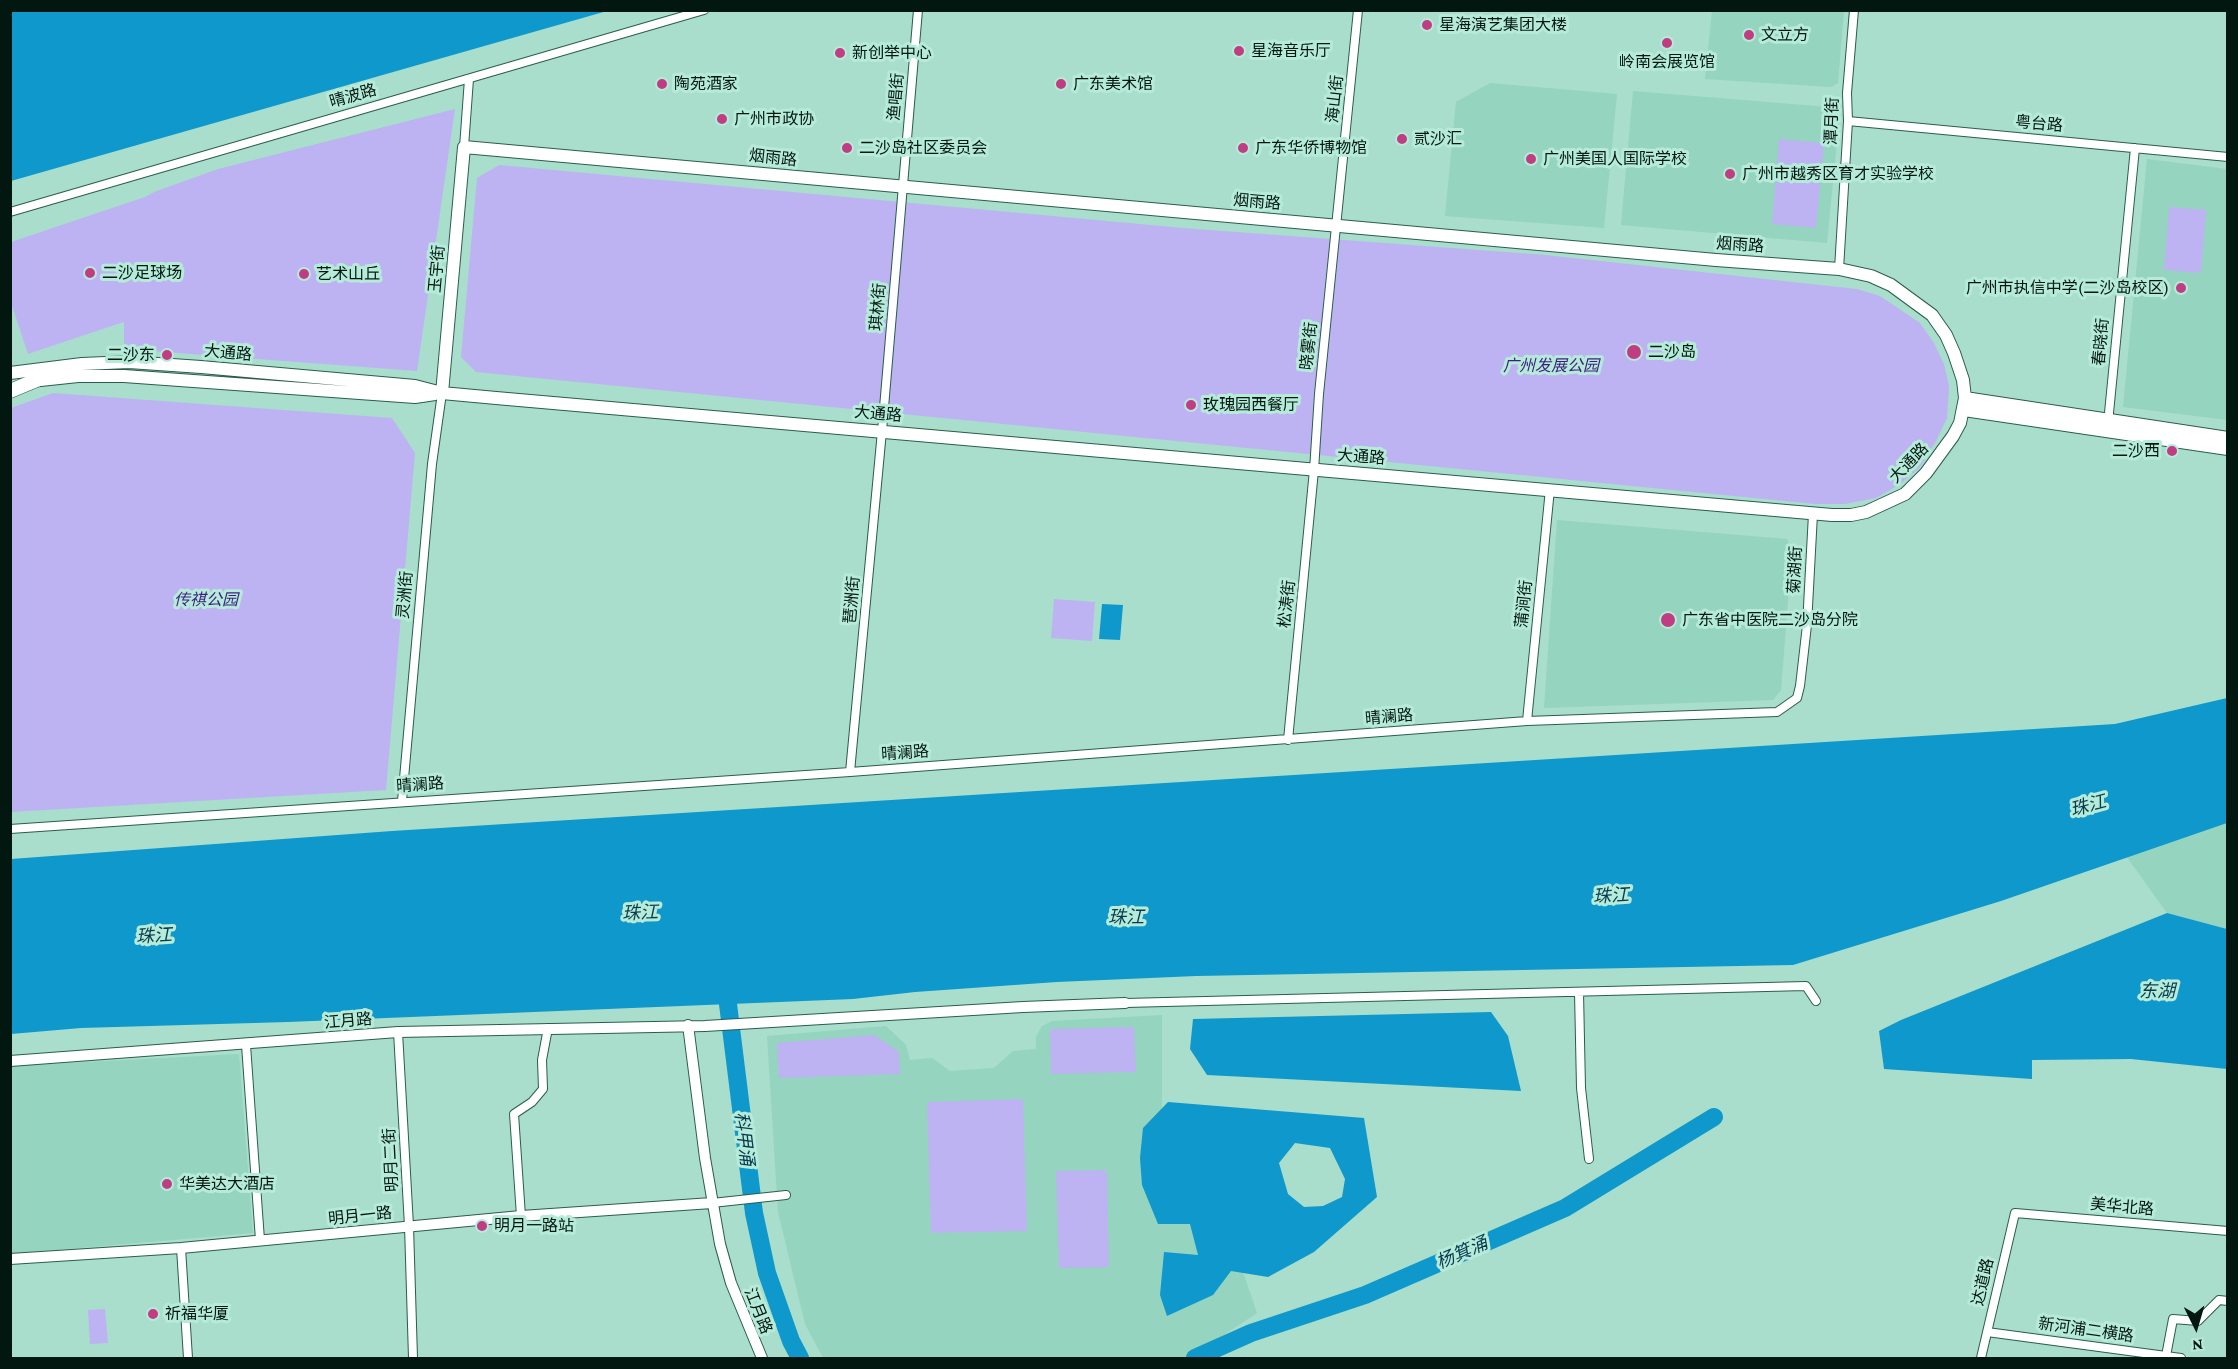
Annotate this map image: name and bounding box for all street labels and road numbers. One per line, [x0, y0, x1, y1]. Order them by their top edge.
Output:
street label: 渔唱街 [884, 72, 908, 122]
street label: 海山街 [1323, 74, 1347, 124]
street label: 晴波路 [327, 80, 379, 112]
street label: 潭月街 [1822, 97, 1842, 145]
street label: 粤台路 [2014, 112, 2064, 136]
street label: 烟雨路 [748, 146, 798, 170]
street label: 烟雨路 [1232, 190, 1282, 214]
street label: 烟雨路 [1715, 234, 1765, 256]
street label: 玉宇街 [425, 244, 449, 294]
street label: 琪林街 [866, 282, 890, 332]
street label: 春晓街 [2089, 317, 2113, 367]
street label: 晓雾街 [1297, 321, 1321, 371]
street label: 大通路 [203, 341, 253, 365]
street label: 大通路 [853, 402, 903, 426]
street label: 大通路 [1885, 439, 1933, 487]
street label: 大通路 [1336, 446, 1386, 468]
street label: 菊湖街 [1784, 546, 1806, 594]
street label: 灵洲街 [393, 570, 417, 620]
street label: 琶洲街 [840, 575, 864, 625]
street label: 松涛街 [1275, 579, 1299, 629]
street label: 蒲涧街 [1512, 579, 1536, 629]
street label: 晴澜路 [1364, 705, 1414, 729]
street label: 晴澜路 [880, 742, 930, 764]
street label: 晴澜路 [395, 774, 445, 796]
street label: 江月路 [323, 1009, 373, 1033]
street label: 明月二街 [380, 1128, 402, 1192]
street label: 美华北路 [2089, 1195, 2155, 1219]
street label: 明月一路 [327, 1203, 393, 1229]
street label: 达道路 [1968, 1256, 1998, 1308]
street label: 江月路 [740, 1285, 776, 1337]
street label: 新河浦二横路 [2037, 1314, 2135, 1346]

